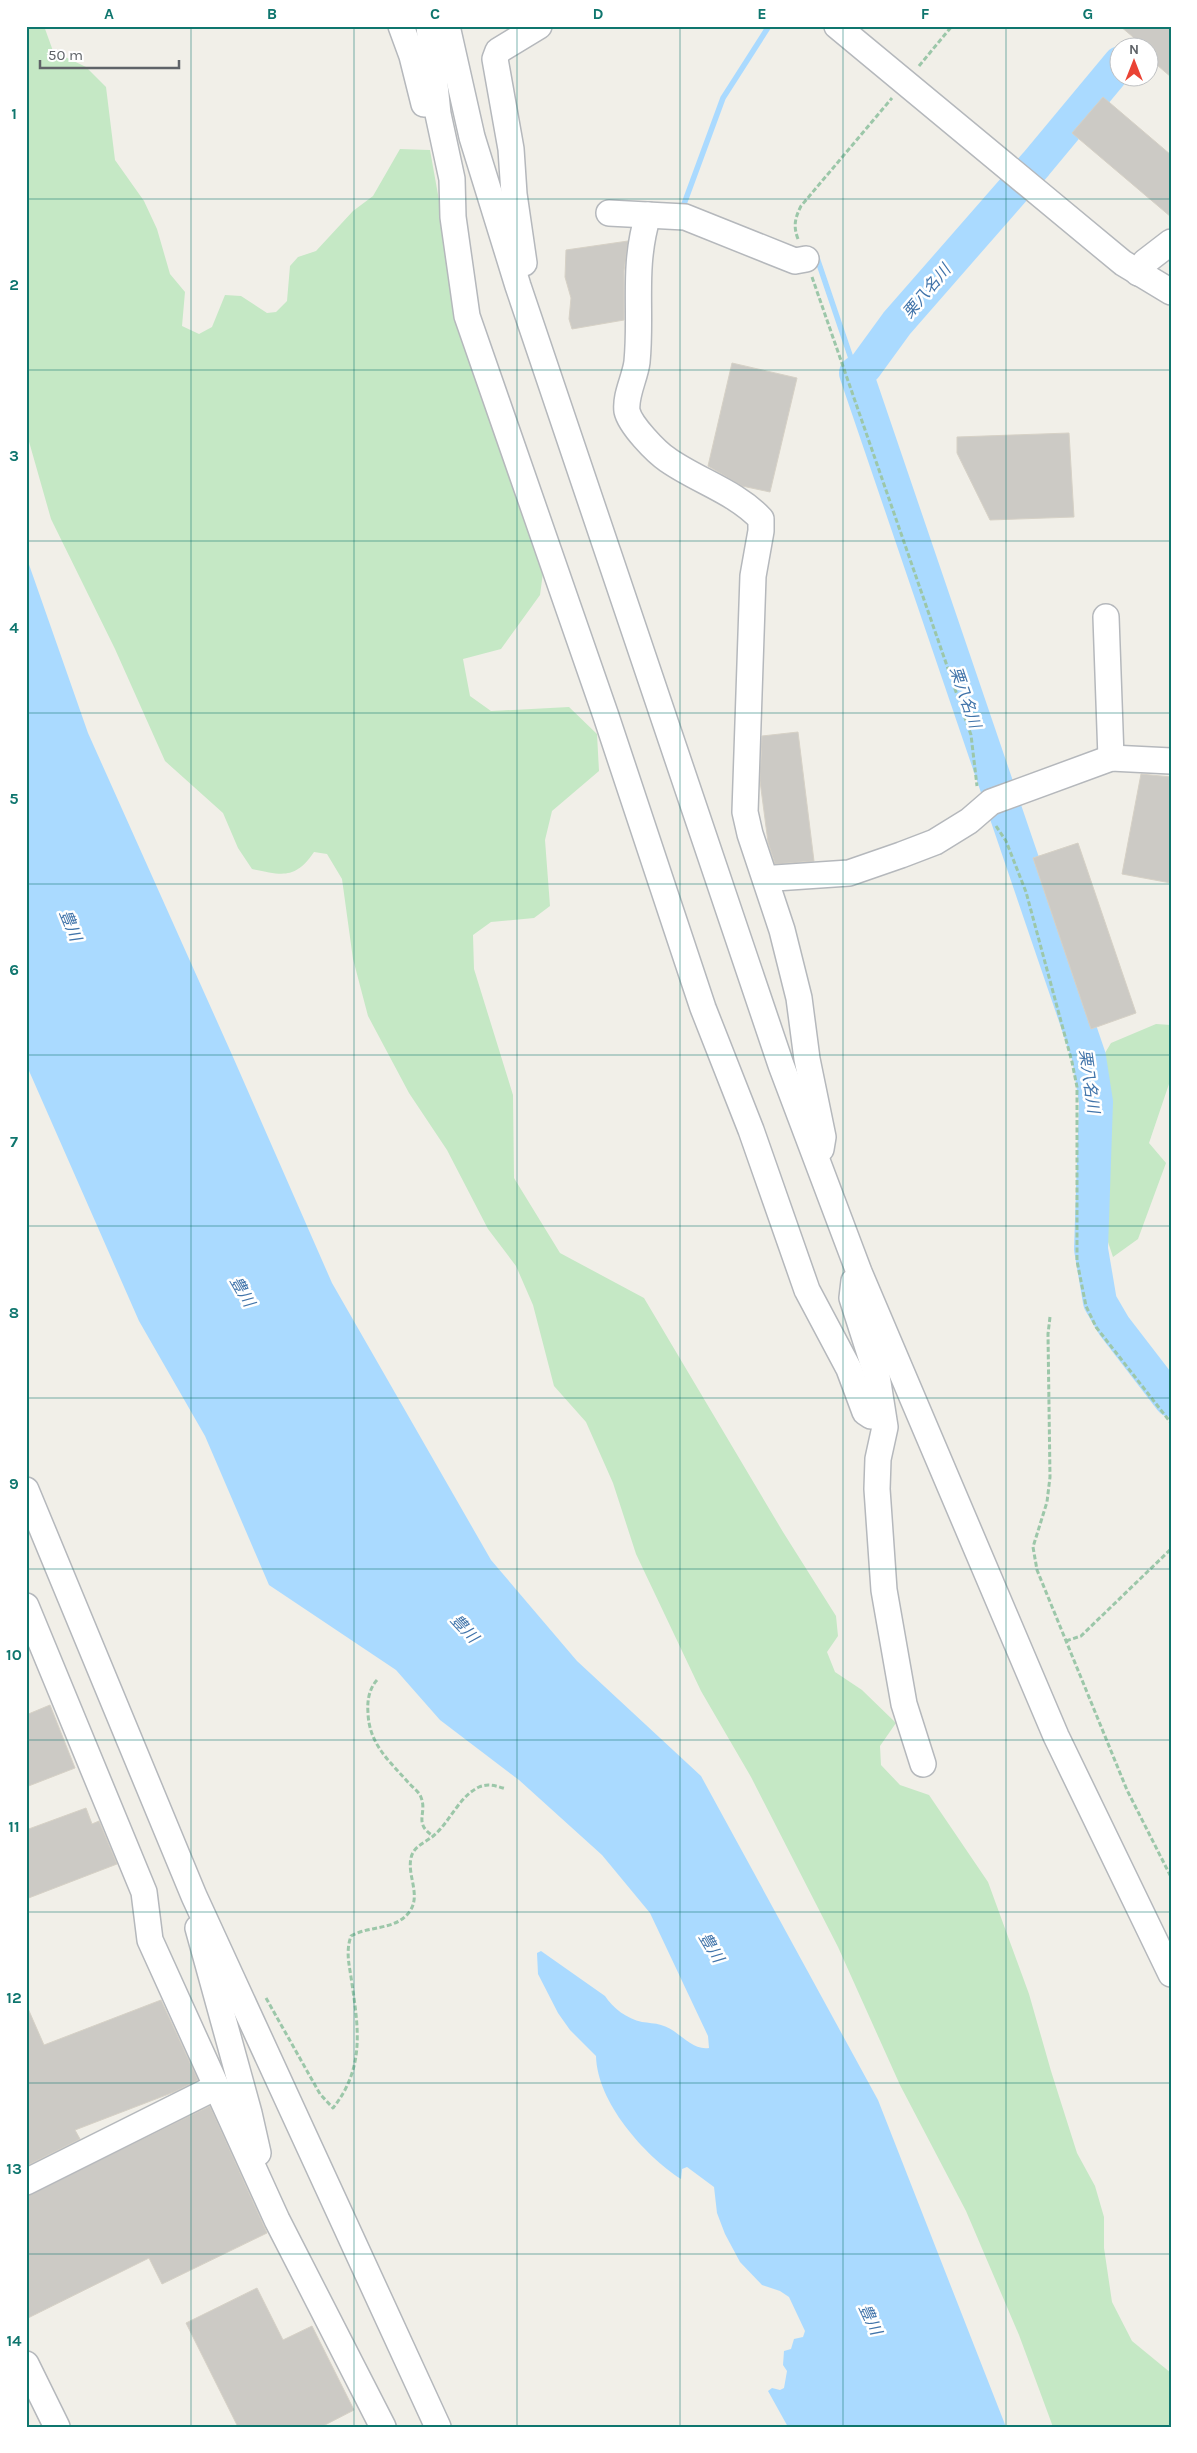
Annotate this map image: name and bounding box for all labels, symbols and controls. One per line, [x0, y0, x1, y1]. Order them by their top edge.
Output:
text: A [104, 4, 114, 23]
text: B [267, 4, 277, 23]
text: C [430, 4, 440, 23]
text: D [593, 4, 604, 23]
text: E [757, 4, 767, 23]
text: F [921, 4, 930, 23]
text: G [1083, 4, 1093, 23]
scale bar [40, 38, 179, 70]
north arrow [1110, 38, 1160, 88]
text: N [1129, 41, 1139, 58]
text: 50 m [48, 46, 83, 64]
text: 1 [11, 104, 17, 123]
water label: 栗八名川 [899, 259, 956, 322]
text: 2 [9, 275, 19, 294]
text: 3 [9, 446, 19, 465]
text: 4 [9, 618, 19, 637]
water label: 栗八名川 [946, 664, 986, 732]
text: 5 [9, 789, 19, 808]
water label: 豊川 [56, 907, 86, 945]
text: 6 [9, 960, 19, 979]
water label: 栗八名川 [1076, 1048, 1104, 1116]
text: 7 [10, 1132, 18, 1151]
water label: 豊川 [226, 1273, 260, 1312]
text: 8 [9, 1303, 19, 1322]
text: 9 [9, 1474, 19, 1493]
water label: 豊川 [447, 1610, 484, 1648]
text: 10 [6, 1645, 22, 1664]
text: 11 [8, 1817, 20, 1836]
water label: 豊川 [695, 1929, 729, 1968]
text: 12 [6, 1988, 22, 2007]
text: 13 [6, 2159, 22, 2178]
water label: 豊川 [855, 2301, 887, 2340]
text: 14 [6, 2331, 22, 2350]

